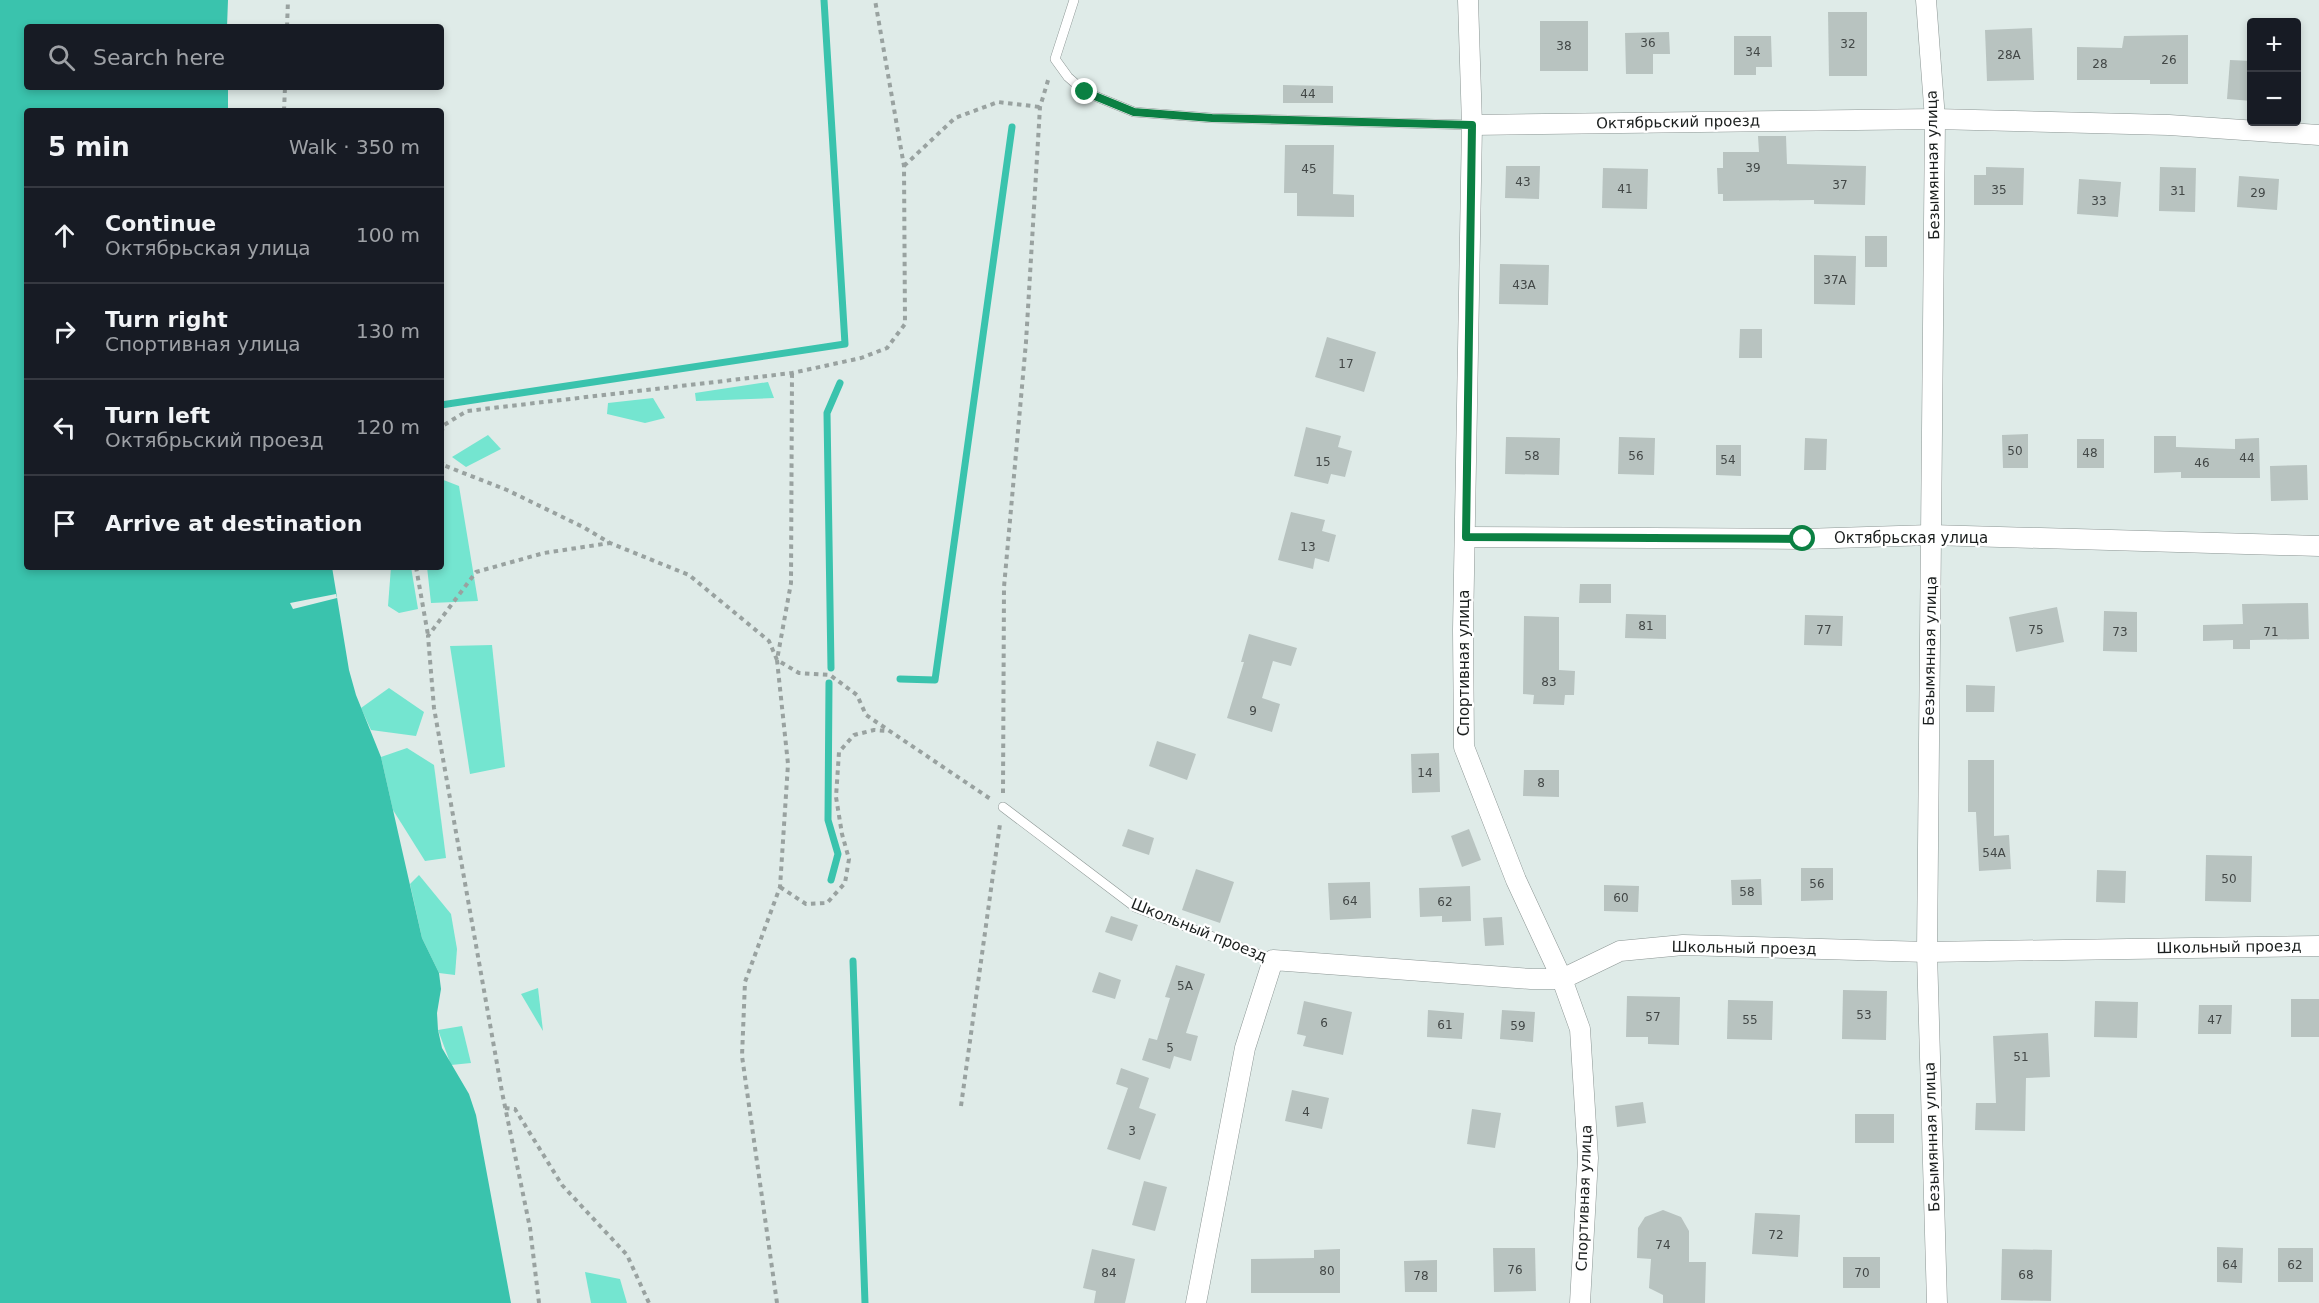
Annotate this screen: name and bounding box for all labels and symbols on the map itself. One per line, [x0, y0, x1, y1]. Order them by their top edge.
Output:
house number: 36 [1640, 36, 1656, 50]
house number: 32 [1840, 37, 1856, 51]
house number: 38 [1556, 39, 1572, 53]
house number: 34 [1745, 45, 1761, 59]
house number: 28А [1997, 48, 2022, 62]
house number: 26 [2161, 53, 2177, 67]
house number: 28 [2092, 57, 2108, 71]
route end [1071, 78, 1097, 104]
house number: 44 [1300, 87, 1316, 101]
street label: Безымянная улица [1923, 90, 1943, 240]
street label: Октябрьский проезд [1596, 112, 1760, 132]
house number: 39 [1745, 161, 1761, 175]
house number: 45 [1301, 162, 1317, 176]
house number: 43 [1515, 175, 1531, 189]
house number: 37 [1832, 178, 1848, 192]
house number: 41 [1617, 182, 1633, 196]
house number: 35 [1991, 183, 2007, 197]
house number: 31 [2170, 184, 2186, 198]
house number: 29 [2250, 186, 2266, 200]
house number: 33 [2091, 194, 2107, 208]
house number: 37А [1823, 273, 1848, 287]
house number: 43А [1512, 278, 1537, 292]
house number: 17 [1338, 357, 1354, 371]
house number: 50 [2007, 444, 2023, 458]
house number: 48 [2082, 446, 2098, 460]
house number: 58 [1524, 449, 1540, 463]
house number: 56 [1628, 449, 1644, 463]
house number: 44 [2239, 451, 2255, 465]
house number: 54 [1720, 453, 1736, 467]
house number: 15 [1315, 455, 1331, 469]
house number: 46 [2194, 456, 2210, 470]
route start [1789, 525, 1815, 551]
street label: Октябрьская улица [1834, 529, 1988, 547]
house number: 13 [1300, 540, 1316, 554]
street label: Безымянная улица [1920, 576, 1940, 726]
street label: Спортивная улица [1455, 590, 1473, 736]
house number: 81 [1638, 619, 1654, 633]
house number: 77 [1816, 623, 1832, 637]
house number: 75 [2028, 623, 2044, 637]
house number: 73 [2112, 625, 2128, 639]
house number: 71 [2263, 625, 2279, 639]
house number: 83 [1541, 675, 1557, 689]
house number: 9 [1249, 704, 1257, 718]
house number: 14 [1417, 766, 1433, 780]
house number: 8 [1537, 776, 1545, 790]
house number: 54А [1982, 846, 2007, 860]
house number: 50 [2221, 872, 2237, 886]
house number: 56 [1809, 877, 1825, 891]
house number: 58 [1739, 885, 1755, 899]
house number: 60 [1613, 891, 1629, 905]
house number: 64 [1342, 894, 1358, 908]
street label: Школьный проезд [1128, 895, 1270, 965]
house number: 62 [1437, 895, 1453, 909]
street label: Школьный проезд [2156, 937, 2302, 957]
street label: Школьный проезд [1671, 938, 1817, 958]
house number: 5А [1177, 979, 1194, 993]
house number: 53 [1856, 1008, 1872, 1022]
house number: 57 [1645, 1010, 1661, 1024]
house number: 55 [1742, 1013, 1758, 1027]
house number: 47 [2207, 1013, 2223, 1027]
house number: 6 [1320, 1016, 1328, 1030]
house number: 61 [1437, 1018, 1453, 1032]
house number: 59 [1510, 1019, 1526, 1033]
house number: 5 [1166, 1041, 1174, 1055]
house number: 51 [2013, 1050, 2029, 1064]
street label: Безымянная улица [1920, 1062, 1944, 1212]
house number: 4 [1302, 1105, 1310, 1119]
house number: 3 [1128, 1124, 1136, 1138]
street label: Спортивная улица [1572, 1124, 1596, 1272]
house number: 72 [1768, 1228, 1784, 1242]
house number: 74 [1655, 1238, 1671, 1252]
house number: 64 [2222, 1258, 2238, 1272]
house number: 62 [2287, 1258, 2303, 1272]
house number: 76 [1507, 1263, 1523, 1277]
house number: 80 [1319, 1264, 1335, 1278]
house number: 84 [1101, 1266, 1117, 1280]
house number: 70 [1854, 1266, 1870, 1280]
house number: 68 [2018, 1268, 2034, 1282]
house number: 78 [1413, 1269, 1429, 1283]

